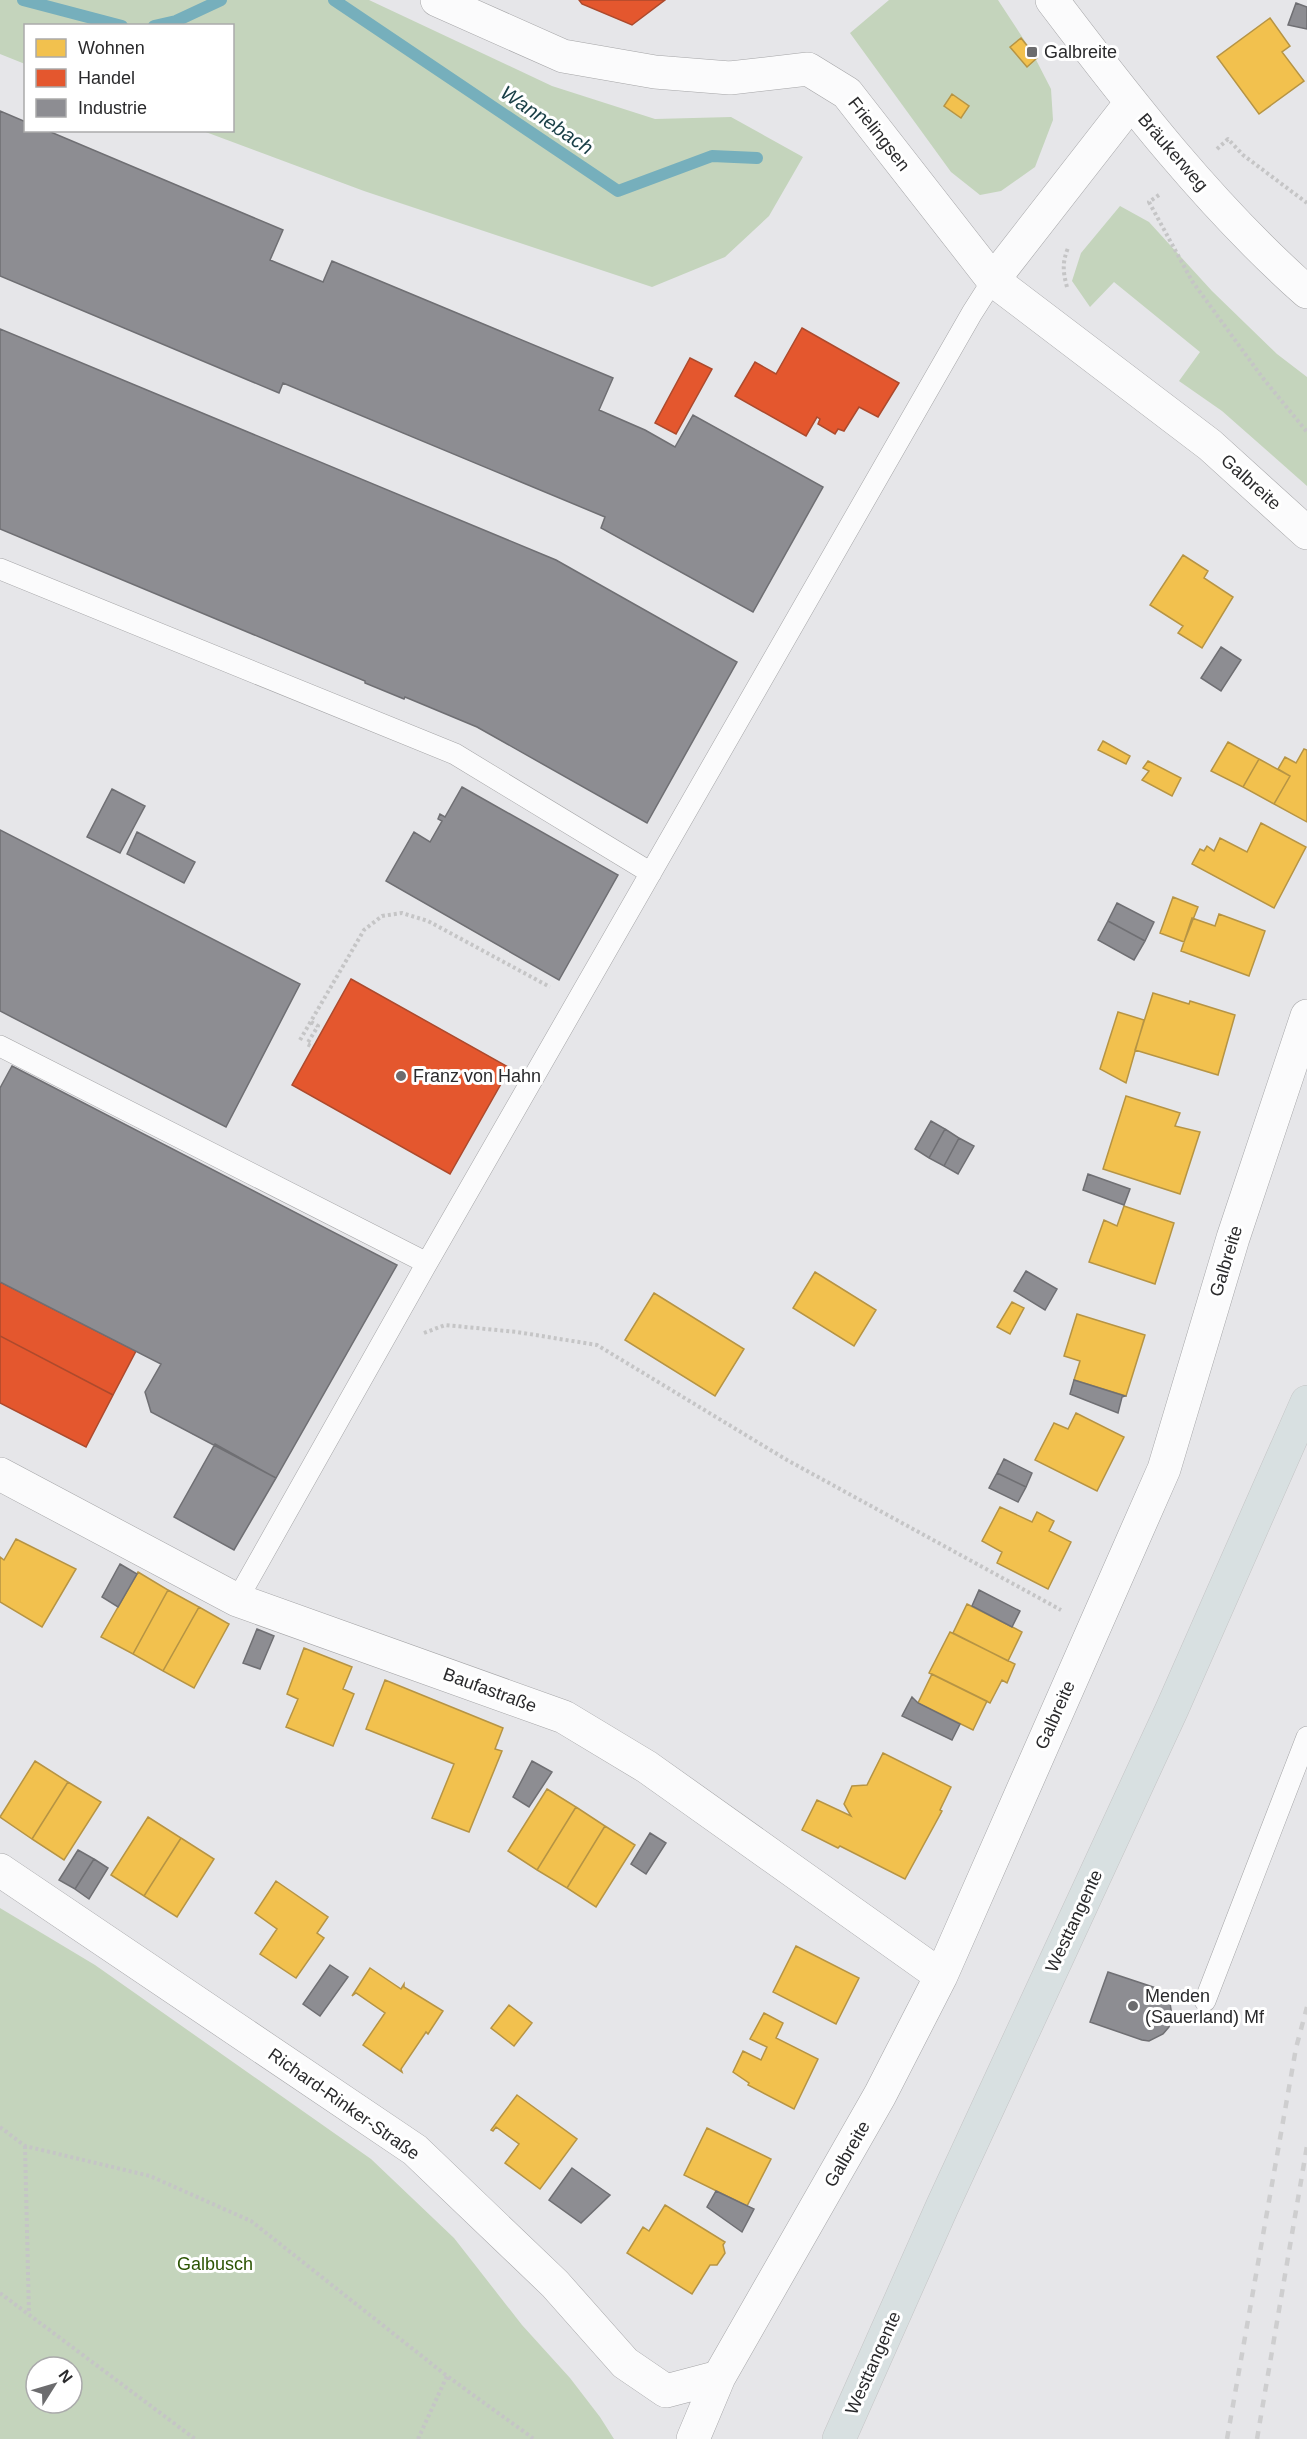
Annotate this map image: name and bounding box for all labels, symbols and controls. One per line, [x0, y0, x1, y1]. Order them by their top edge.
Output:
legend [24, 24, 234, 132]
text: Wohnen [78, 38, 145, 58]
place label: Galbreite [1044, 42, 1117, 62]
marker: Galbreite [1025, 45, 1039, 59]
text: Handel [78, 68, 135, 88]
water label: Wannebach [497, 81, 597, 159]
street label: Frielingsen [844, 93, 914, 175]
text: Industrie [78, 98, 147, 118]
street label: Bräukerweg [1134, 109, 1212, 195]
street label: Galbreite [1217, 450, 1285, 514]
place label: Franz von Hahn [413, 1066, 541, 1086]
marker: Franz von Hahn [394, 1069, 408, 1083]
street label: Galbreite [1206, 1223, 1246, 1299]
street label: Baufastraße [441, 1664, 539, 1716]
street label: Galbreite [1031, 1678, 1079, 1752]
street label: Westtangente [1042, 1867, 1106, 1975]
place label: Menden (Sauerland) Mf [1145, 1986, 1265, 2027]
marker: Menden (Sauerland) Mf [1126, 1999, 1140, 2013]
street label: Richard-Rinker-Straße [265, 2044, 423, 2164]
street label: Galbreite [820, 2117, 874, 2191]
park label: Galbusch [177, 2254, 253, 2274]
street label: Westtangente [841, 2308, 905, 2418]
north arrow [24, 2355, 84, 2415]
text: N [55, 2367, 76, 2386]

